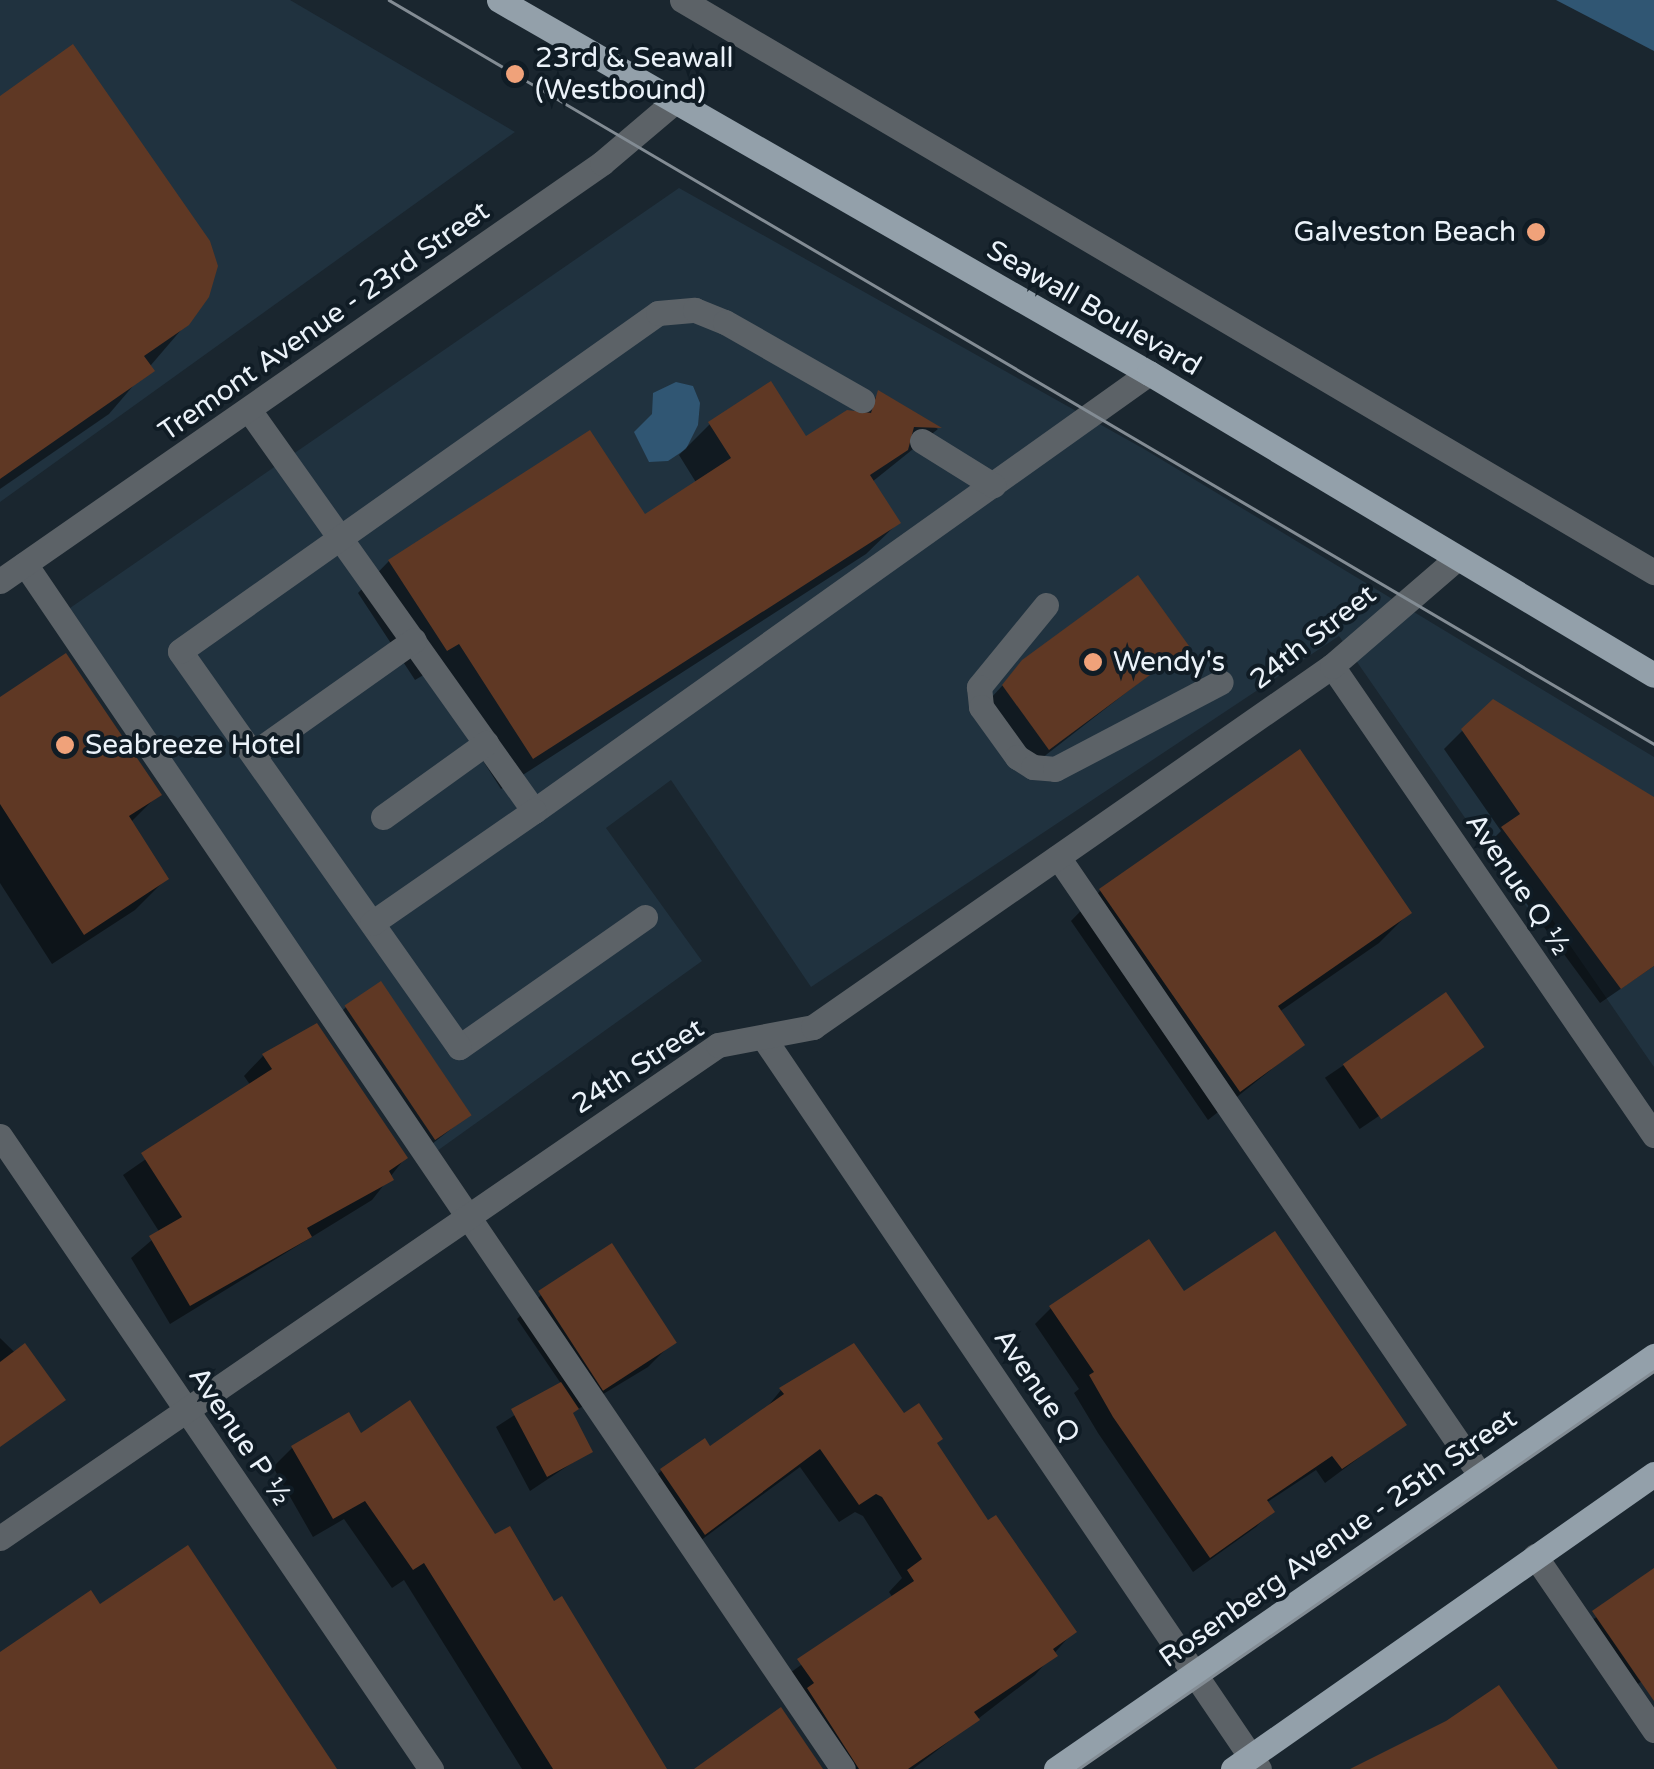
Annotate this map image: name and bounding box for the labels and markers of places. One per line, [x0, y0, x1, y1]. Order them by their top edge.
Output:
place label: 23rd & Seawall (Westbound) [535, 41, 733, 107]
marker: 23rd & Seawall (Westbound) [504, 63, 526, 85]
place label: Galveston Beach [1294, 215, 1516, 249]
marker: Galveston Beach [1525, 221, 1547, 243]
place label: Wendy's [1113, 645, 1225, 679]
marker: Wendy's [1082, 651, 1104, 673]
place label: Seabreeze Hotel [85, 728, 302, 762]
marker: Seabreeze Hotel [54, 734, 76, 756]

